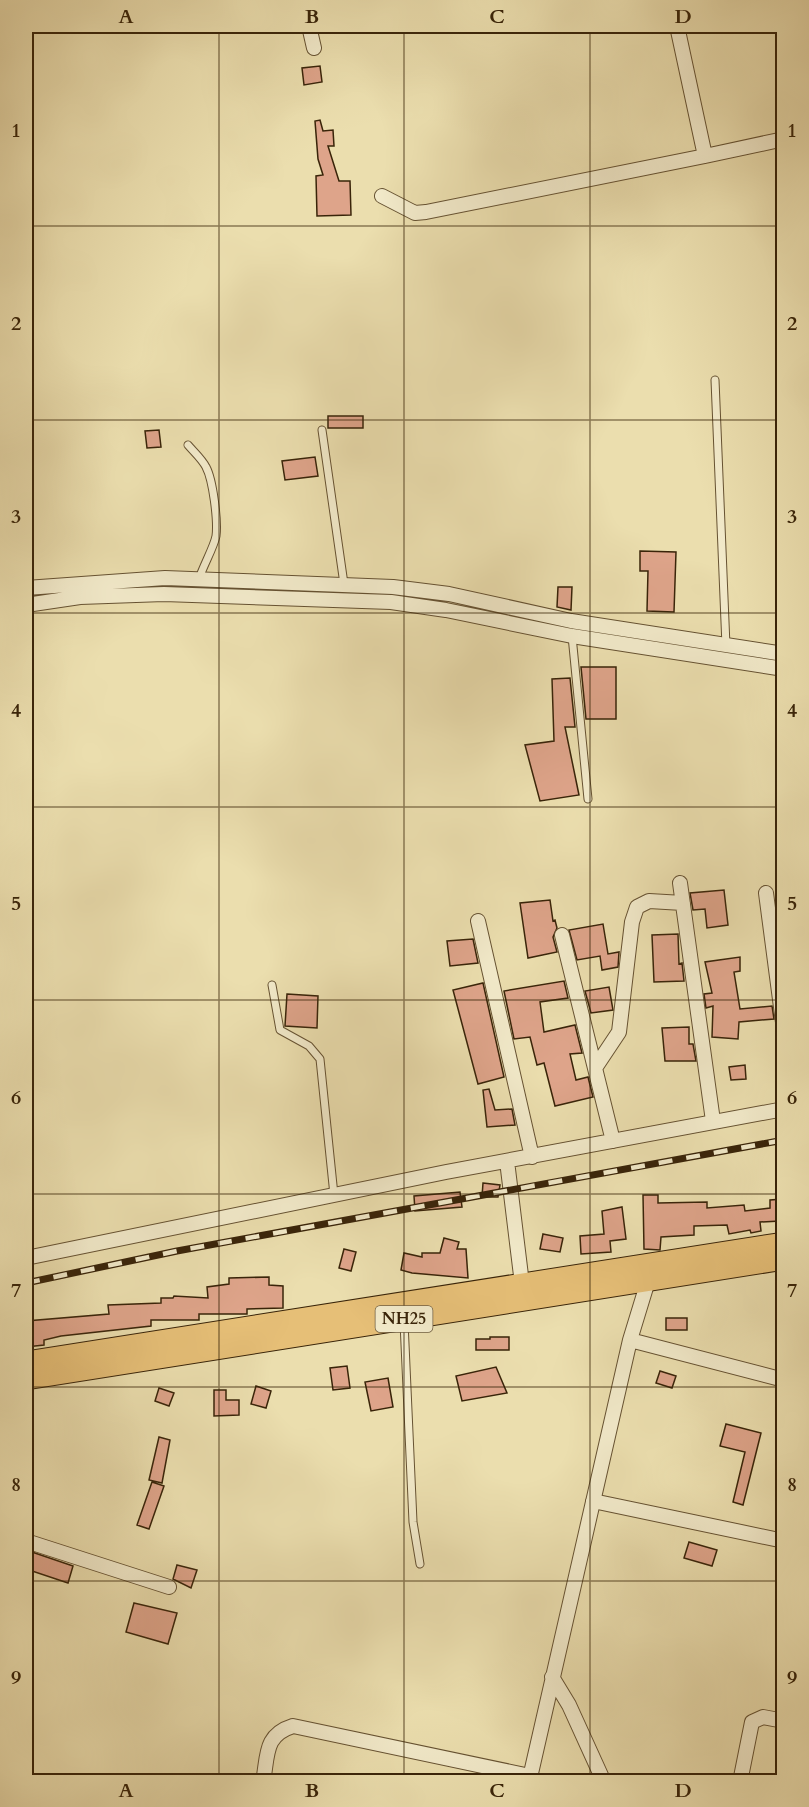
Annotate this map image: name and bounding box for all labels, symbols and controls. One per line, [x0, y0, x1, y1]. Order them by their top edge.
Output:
text: A [118, 3, 134, 30]
text: B [305, 3, 319, 30]
text: C [489, 3, 505, 30]
text: D [674, 3, 692, 30]
text: 1 [11, 117, 21, 144]
text: 1 [787, 117, 797, 144]
text: 2 [11, 310, 21, 337]
text: 2 [787, 310, 797, 337]
text: 3 [11, 503, 21, 530]
text: 3 [787, 503, 797, 530]
text: 4 [11, 697, 21, 724]
text: 4 [787, 697, 797, 724]
text: 5 [11, 890, 21, 917]
text: 5 [787, 890, 797, 917]
text: 6 [11, 1084, 21, 1111]
text: 6 [787, 1084, 797, 1111]
text: 7 [11, 1277, 21, 1304]
text: 7 [787, 1277, 797, 1304]
road number: NH25 [376, 1306, 432, 1332]
text: 8 [11, 1471, 21, 1498]
text: 8 [787, 1471, 797, 1498]
text: 9 [11, 1664, 21, 1691]
text: 9 [787, 1664, 797, 1691]
text: A [118, 1777, 134, 1804]
text: B [305, 1777, 319, 1804]
text: C [489, 1777, 505, 1804]
text: D [674, 1777, 692, 1804]

